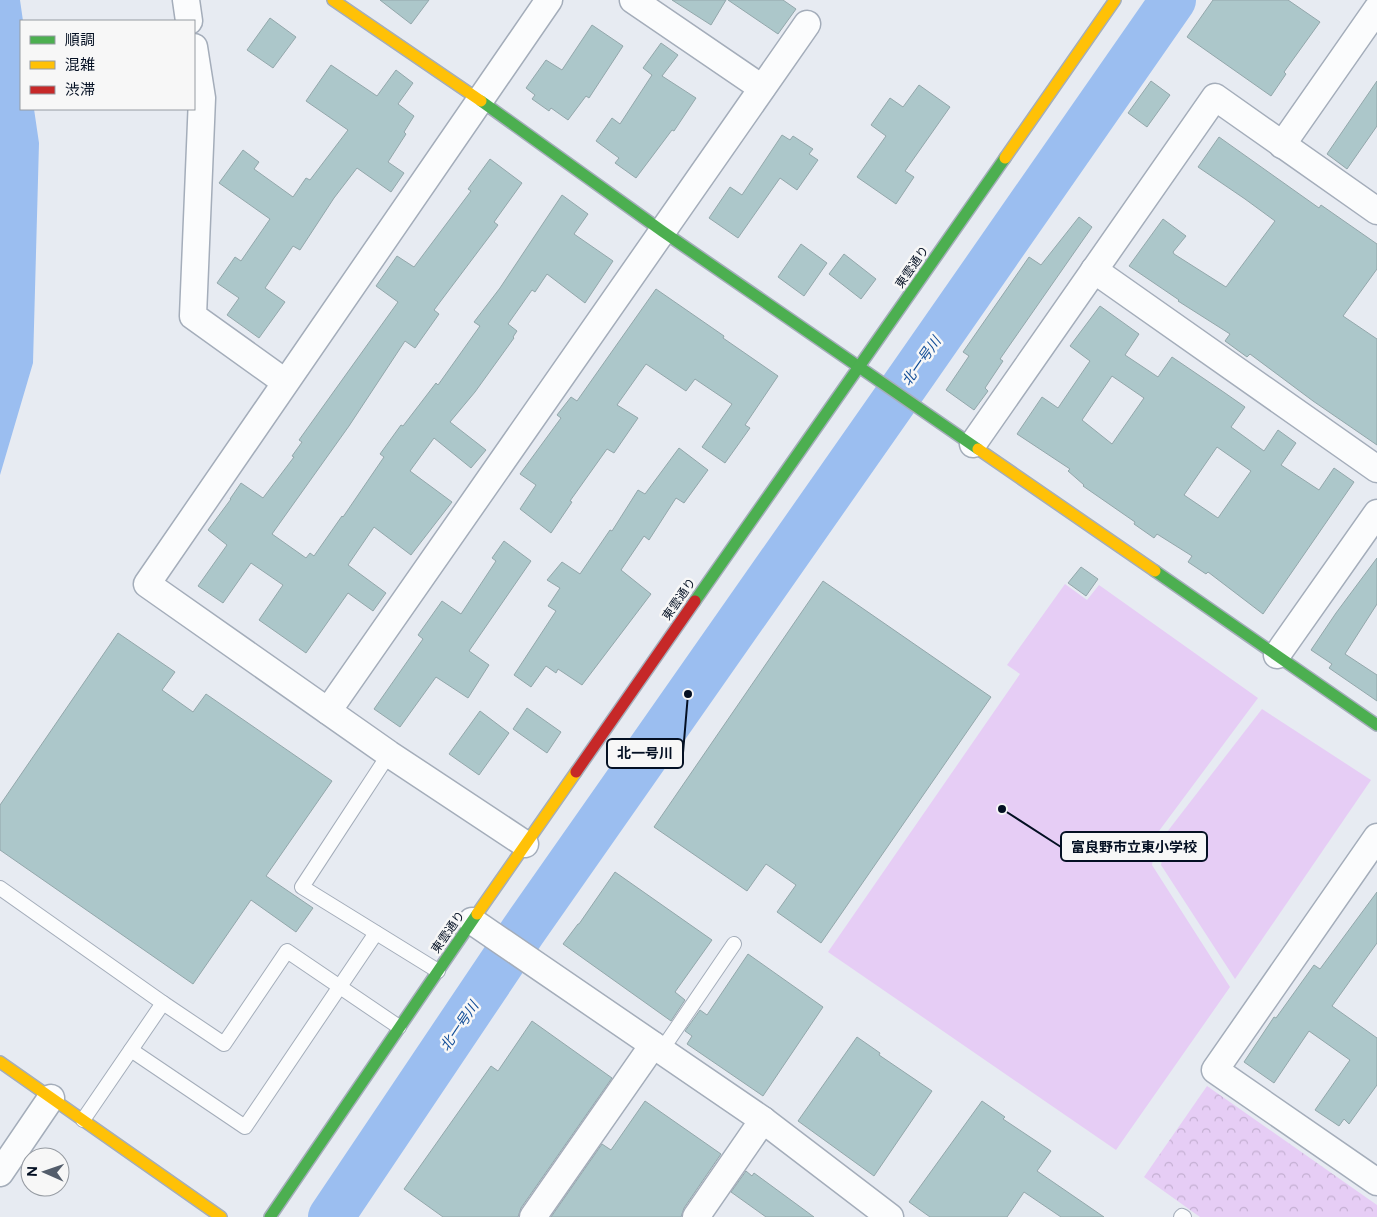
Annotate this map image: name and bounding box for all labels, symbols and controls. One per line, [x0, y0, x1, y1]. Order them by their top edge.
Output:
legend [20, 20, 195, 110]
text: 順調 [65, 31, 95, 49]
text: 混雑 [65, 56, 95, 74]
text: 渋滞 [65, 81, 95, 99]
street label: 東雲通り [892, 243, 932, 291]
water label: 北一号川 [898, 332, 946, 389]
street label: 東雲通り [659, 575, 699, 623]
callout: 北一号川 [607, 739, 683, 768]
text: 北一号川 [617, 745, 673, 762]
callout: 富良野市立東小学校 [1061, 832, 1207, 861]
text: 富良野市立東小学校 [1071, 839, 1197, 856]
street label: 東雲通り [428, 908, 468, 956]
water label: 北一号川 [437, 997, 483, 1054]
north arrow [20, 1147, 70, 1197]
text: N [24, 1166, 41, 1177]

